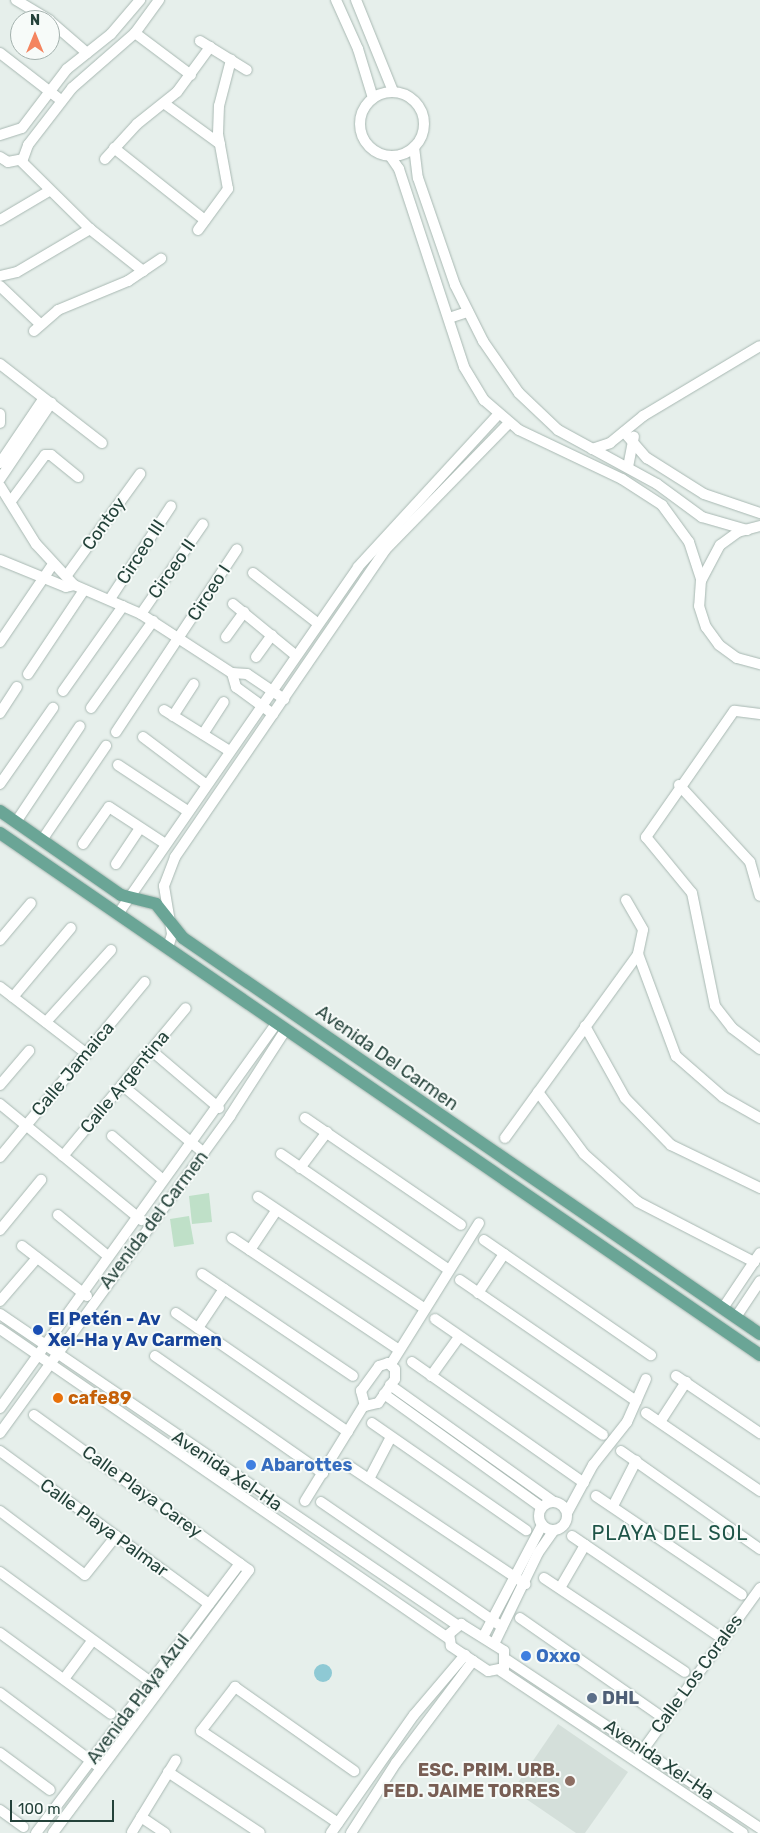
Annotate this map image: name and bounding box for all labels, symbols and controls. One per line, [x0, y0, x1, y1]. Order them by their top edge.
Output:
north arrow [10, 10, 60, 60]
text: N [30, 12, 40, 29]
street label: Contoy [78, 493, 130, 555]
street label: Circeo III [112, 516, 170, 588]
street label: Circeo II [144, 535, 200, 603]
street label: Circeo I [183, 561, 235, 625]
street label: Avenida Del Carmen [312, 1001, 462, 1115]
street label: Calle Jamaica [27, 1017, 119, 1121]
street label: Calle Argentina [76, 1026, 174, 1138]
street label: Avenida del Carmen [95, 1147, 213, 1293]
place label: El Petén - Av Xel-Ha y Av Carmen [48, 1309, 224, 1352]
marker: El Petén - Av Xel-Ha y Av Carmen [32, 1324, 44, 1336]
place label: cafe89 [68, 1387, 131, 1409]
marker: cafe89 [52, 1392, 64, 1404]
street label: Avenida Xel-Ha [168, 1426, 286, 1516]
street label: Calle Playa Carey [78, 1441, 206, 1543]
place label: Abarottes [261, 1454, 352, 1476]
marker: Abarottes [245, 1459, 257, 1471]
street label: Calle Playa Palmar [36, 1474, 172, 1582]
district label: PLAYA DEL SOL [589, 1521, 751, 1545]
street label: Calle Los Corales [647, 1610, 747, 1738]
street label: Avenida Playa Azul [82, 1630, 194, 1768]
place label: Oxxo [536, 1645, 581, 1667]
marker: Oxxo [520, 1650, 532, 1662]
place label: DHL [602, 1687, 639, 1709]
marker: DHL [586, 1692, 598, 1704]
street label: Avenida Xel-Ha [600, 1715, 718, 1805]
place label: ESC. PRIM. URB. FED. JAIME TORRES [383, 1760, 560, 1802]
marker: ESC. PRIM. URB. FED. JAIME TORRES [564, 1775, 576, 1787]
scale bar [12, 1790, 116, 1822]
text: 100 m [18, 1800, 60, 1818]

